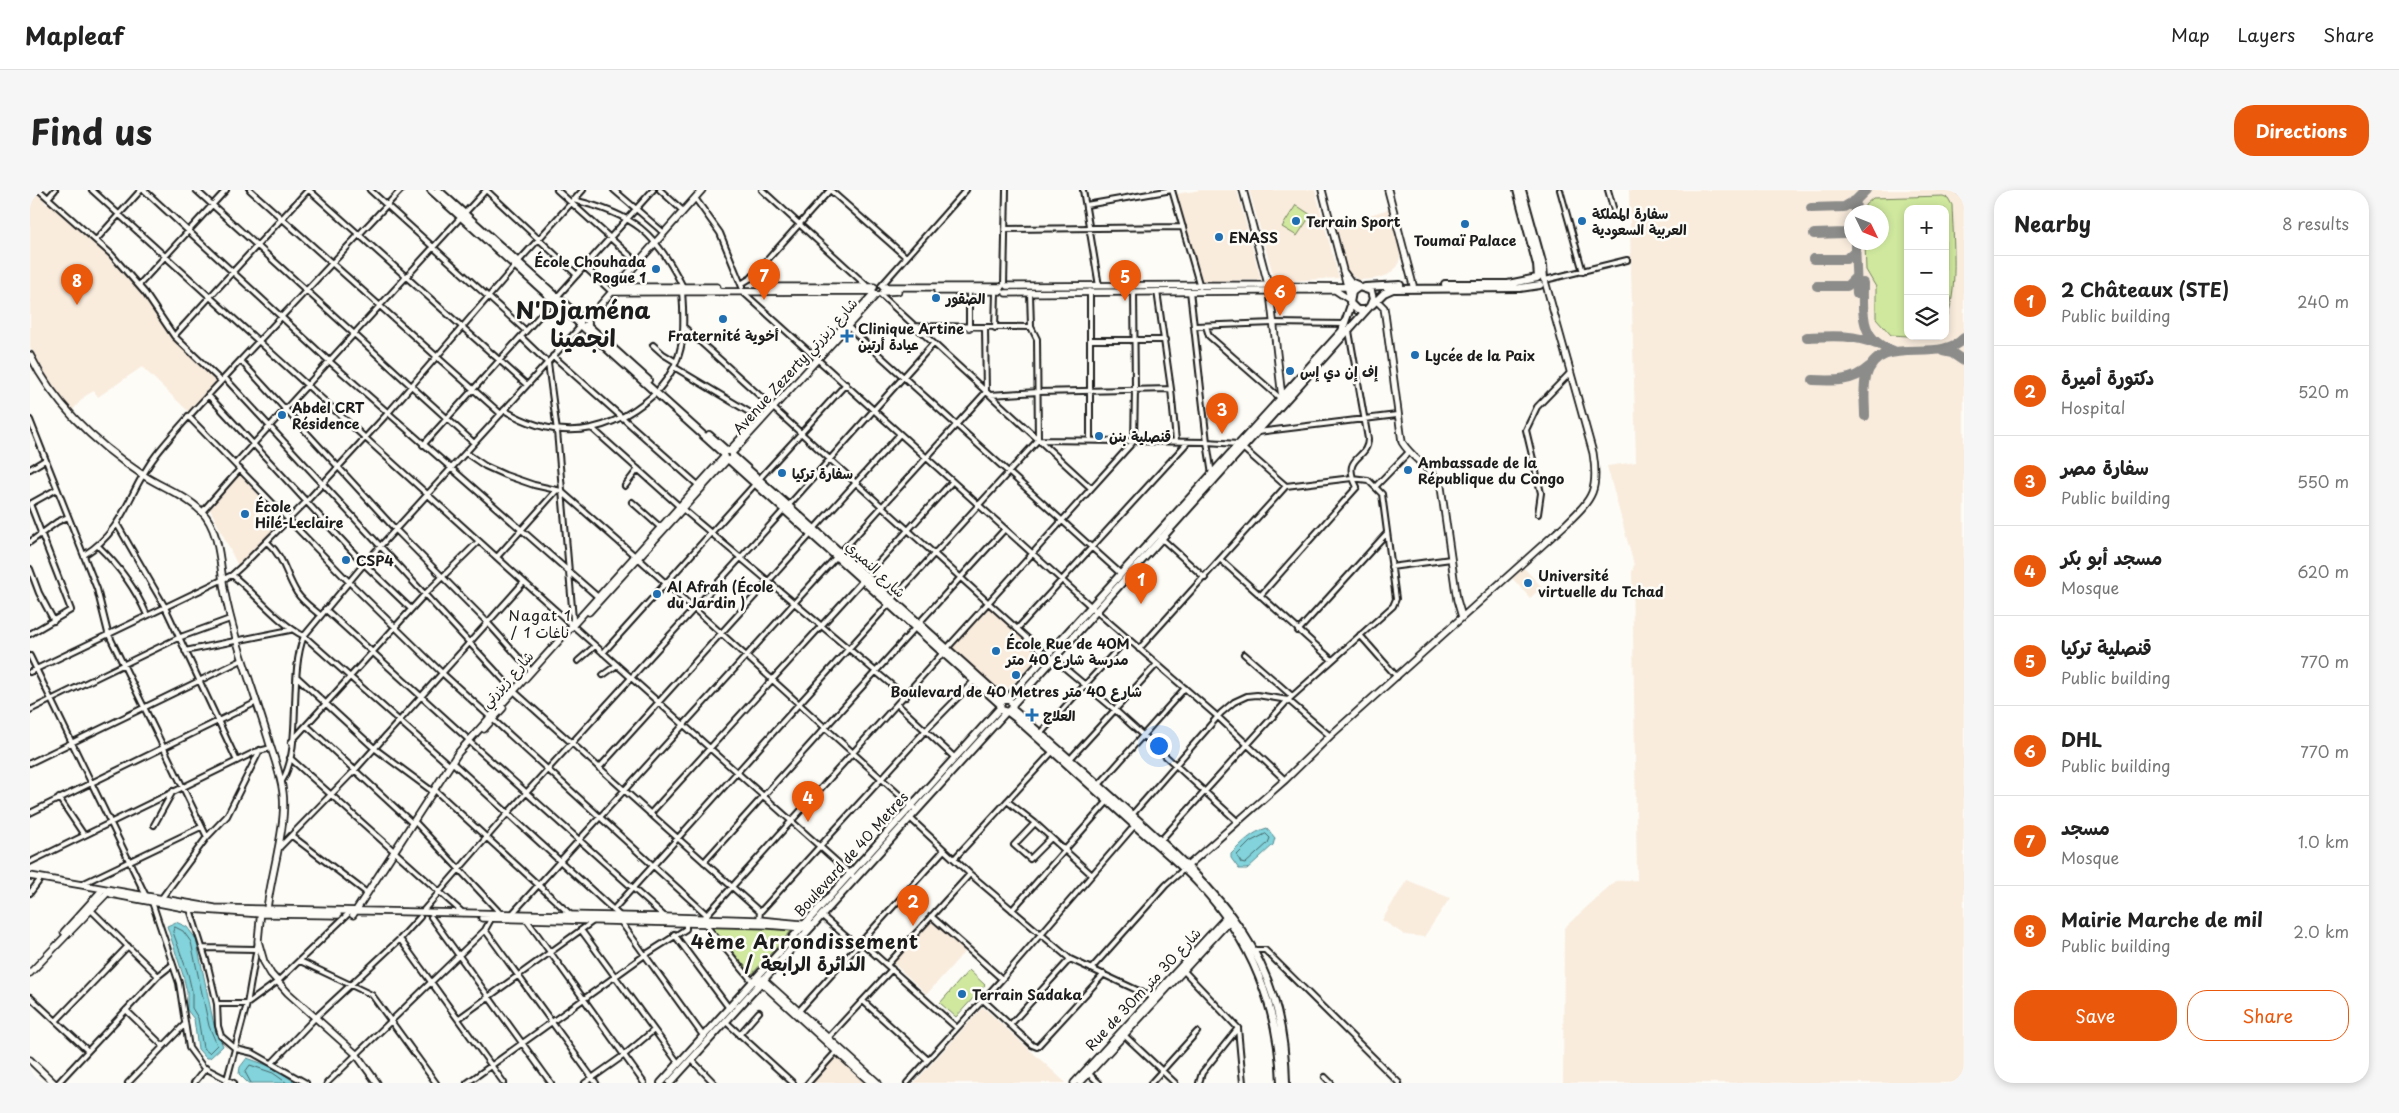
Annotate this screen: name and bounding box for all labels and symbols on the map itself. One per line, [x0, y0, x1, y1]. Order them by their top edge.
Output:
place label: سفارة المملكة العربية السعودية [1592, 203, 1687, 240]
north arrow [1844, 205, 1889, 250]
place label: Terrain Sport [1306, 211, 1401, 232]
marker: Terrain Sport [1290, 215, 1302, 227]
marker: سفارة المملكة العربية السعودية [1576, 215, 1588, 227]
marker: Toumaï Palace [1459, 218, 1471, 230]
place label: ENASS [1229, 227, 1278, 248]
place label: Toumaï Palace [1414, 230, 1517, 251]
marker: ENASS [1213, 231, 1225, 243]
place label: École Chouhada Rogue 1 [534, 251, 646, 288]
pin: 7 [748, 259, 780, 300]
pin: 5 [1109, 260, 1141, 301]
marker: École Chouhada Rogue 1 [650, 263, 662, 275]
pin: 8 [61, 264, 93, 305]
pin: 6 [1264, 275, 1296, 316]
place label: الصقور [944, 288, 986, 309]
district label: N'Djaména انجمينا [516, 291, 651, 355]
marker: الصقور [930, 292, 942, 304]
street label: Avenue Zezerty شارع زيزرتي [728, 293, 864, 441]
marker: Fraternité أخوية [717, 313, 729, 325]
place label: Clinique Artine عيادة أرتين [858, 318, 964, 355]
place label: Fraternité أخوية [668, 325, 779, 346]
marker: Clinique Artine عيادة أرتين [840, 329, 854, 343]
place label: Lycée de la Paix [1425, 345, 1535, 366]
marker: Lycée de la Paix [1409, 349, 1421, 361]
place label: إف إن دي إس [1300, 361, 1378, 383]
marker: إف إن دي إس [1284, 365, 1296, 377]
pin: 3 [1206, 393, 1238, 434]
place label: Abdel CRT Résidence [291, 397, 365, 434]
marker: Abdel CRT Résidence [276, 409, 288, 421]
place label: قنصلية بنن [1109, 426, 1171, 447]
marker: قنصلية بنن [1093, 430, 1105, 442]
place label: Ambassade de la République du Congo [1417, 452, 1564, 489]
place label: سفارة تركيا [792, 463, 853, 484]
marker: Ambassade de la République du Congo [1402, 464, 1414, 476]
marker: سفارة تركيا [776, 467, 788, 479]
place label: École Hilé-Leclaire [255, 496, 344, 533]
marker: École Hilé-Leclaire [239, 508, 251, 520]
street label: شارع النميري [841, 536, 911, 603]
place label: CSP4 [356, 550, 394, 571]
marker: CSP4 [340, 554, 352, 566]
pin: 1 [1125, 563, 1157, 604]
place label: Université virtuelle du Tchad [1538, 565, 1664, 602]
place label: Al Afrah (École du Jardin ) [666, 576, 774, 613]
marker: Université virtuelle du Tchad [1522, 577, 1534, 589]
marker: Al Afrah (École du Jardin ) [651, 588, 663, 600]
district label: Nagat 1 / ناغات 1 [508, 603, 572, 643]
place label: École Rue de 40M مدرسة شارع 40 متر [1004, 633, 1130, 670]
marker: École Rue de 40M مدرسة شارع 40 متر [990, 645, 1002, 657]
street label: شارع زيزرتي [476, 646, 540, 714]
marker: Boulevard de 40 Metres شارع 40 متر [1010, 669, 1022, 681]
place label: Boulevard de 40 Metres شارع 40 متر [890, 681, 1142, 702]
place label: العلاج [1043, 705, 1076, 726]
marker: العلاج [1025, 708, 1039, 722]
your location [1146, 733, 1172, 759]
pin: 4 [792, 781, 824, 822]
street label: Boulevard de 40 Metres [791, 789, 911, 919]
pin: 2 [897, 885, 929, 926]
street label: Rue de 30m شارع 30 متر [1080, 923, 1206, 1055]
district label: 4ème Arrondissement / الدائرة الرابعة [691, 927, 919, 977]
place label: Terrain Sadaka [972, 984, 1082, 1005]
marker: Terrain Sadaka [956, 988, 968, 1000]

